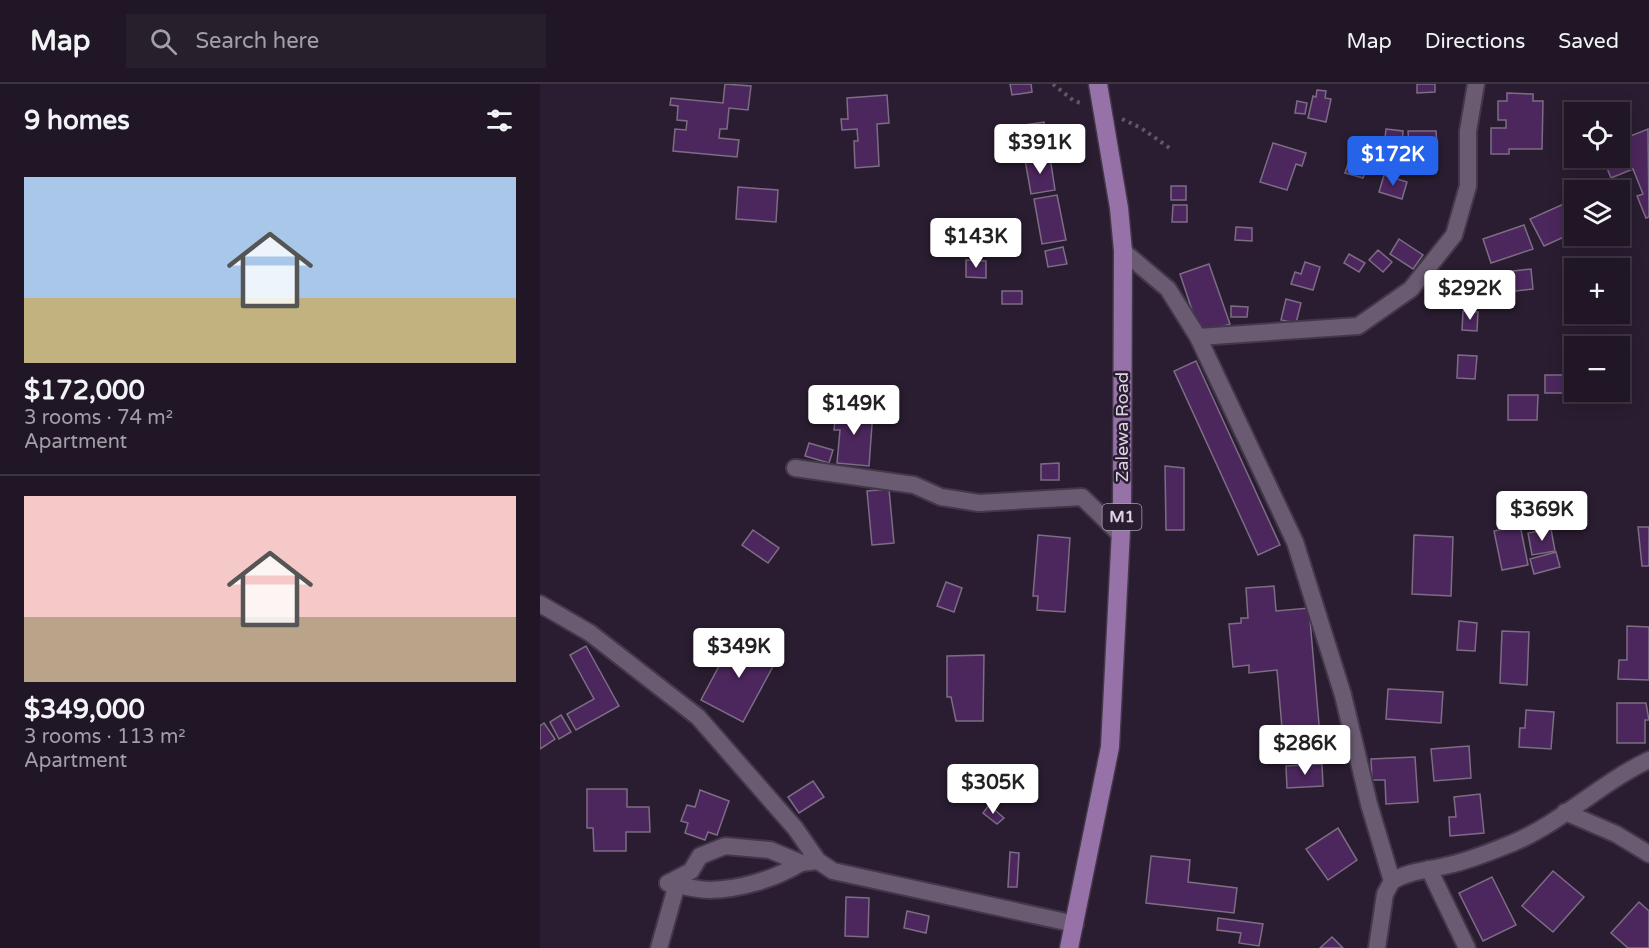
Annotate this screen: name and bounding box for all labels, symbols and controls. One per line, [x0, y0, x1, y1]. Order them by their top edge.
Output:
search box [126, 14, 546, 68]
text: Map [30, 24, 90, 58]
icon: search [147, 25, 180, 58]
text: Search here [195, 28, 319, 54]
text: Map [1346, 29, 1392, 54]
text: Directions [1425, 29, 1525, 54]
text: Saved [1558, 29, 1619, 54]
map controls [1564, 102, 1630, 402]
button: locate [1564, 102, 1630, 168]
icon: filters [483, 104, 516, 137]
text: 9 homes [24, 105, 130, 136]
pin: $391K [998, 124, 1082, 175]
text: $391K [1008, 131, 1072, 155]
pin: $172K [1351, 136, 1435, 187]
text: $172K [1361, 143, 1425, 167]
button: layers [1564, 180, 1630, 246]
icon: home [216, 216, 324, 324]
pin: $143K [934, 218, 1018, 269]
text: $143K [944, 225, 1008, 249]
button: + [1564, 258, 1630, 324]
pin: $292K [1428, 270, 1512, 321]
text: $292K [1438, 277, 1502, 301]
button: − [1564, 336, 1630, 402]
street label: Zalewa Road [1111, 372, 1133, 482]
text: $172,000 [24, 375, 145, 406]
pin: $149K [812, 385, 896, 436]
text: $149K [822, 392, 886, 416]
text: 3 rooms · 74 m² [24, 406, 173, 430]
text: Apartment [24, 430, 127, 454]
pin: $369K [1500, 491, 1584, 542]
text: $369K [1510, 498, 1574, 522]
road number: M1 [1102, 504, 1142, 530]
icon: home [216, 535, 324, 643]
pin: $349K [697, 628, 781, 679]
text: $349K [707, 635, 771, 659]
text: $349,000 [24, 694, 145, 725]
text: 3 rooms · 113 m² [24, 725, 186, 749]
pin: $286K [1263, 725, 1347, 776]
text: $286K [1273, 732, 1337, 756]
text: Apartment [24, 749, 127, 773]
pin: $305K [951, 764, 1035, 815]
text: $305K [961, 771, 1025, 795]

